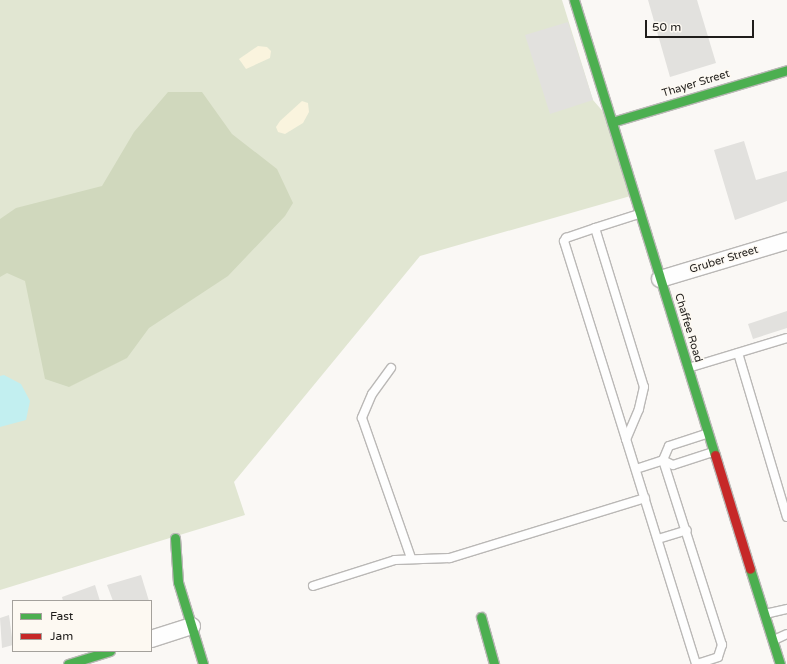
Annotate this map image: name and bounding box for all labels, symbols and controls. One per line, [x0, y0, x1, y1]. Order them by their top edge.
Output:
scale bar [647, 12, 756, 38]
text: 50 m [652, 20, 681, 34]
street label: Thayer Street [661, 67, 731, 101]
street label: Gruber Street [688, 243, 760, 277]
street label: Chaffee Road [671, 292, 705, 364]
legend [12, 600, 152, 652]
text: Fast [50, 609, 73, 623]
text: Jam [50, 629, 73, 643]

